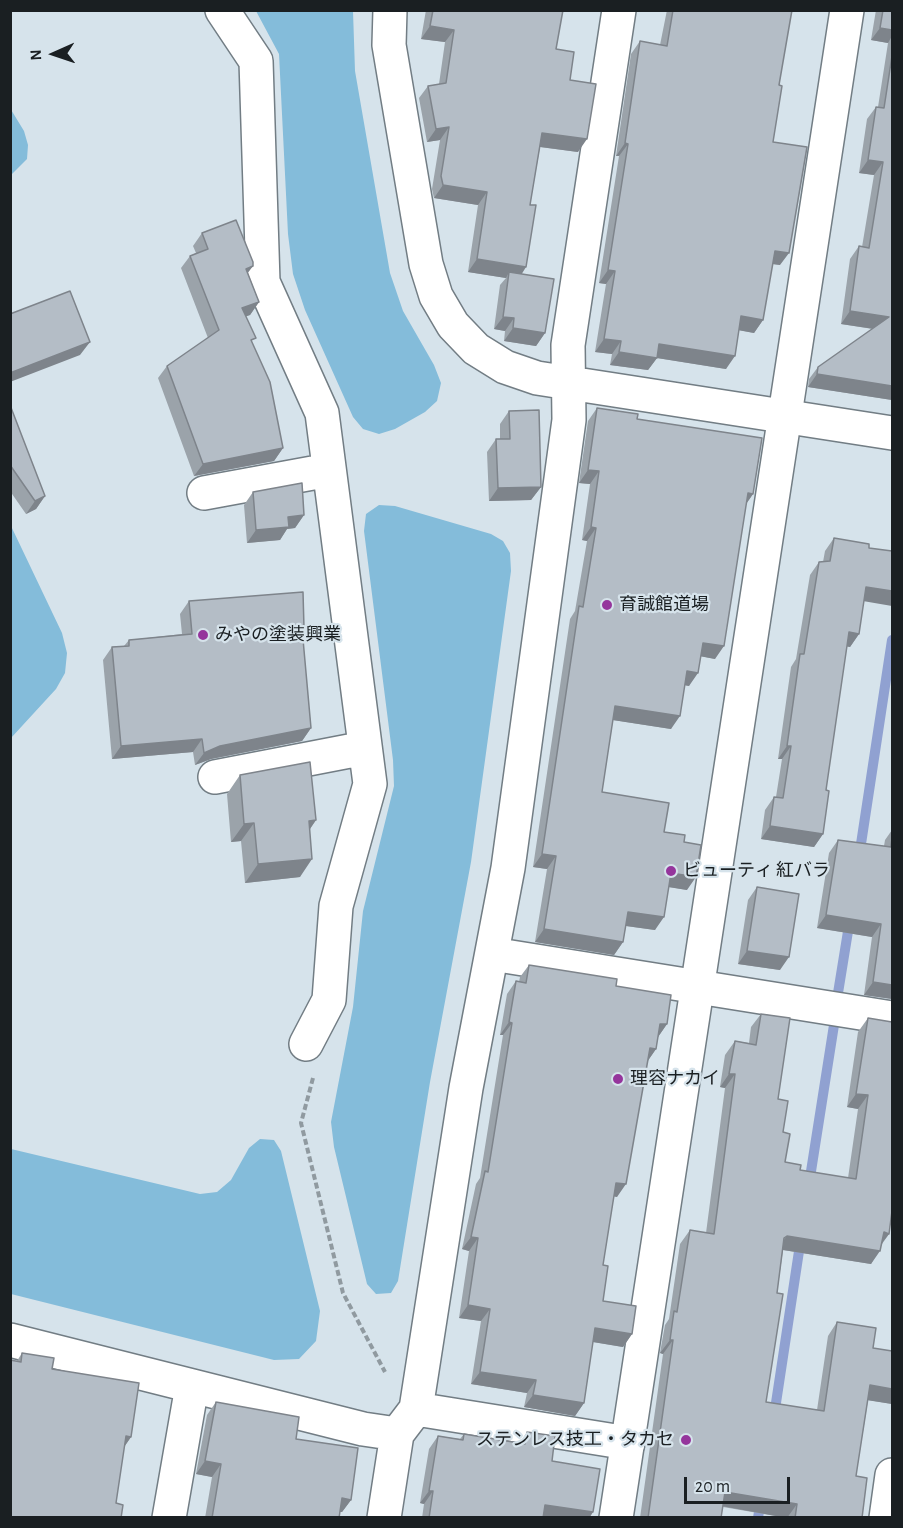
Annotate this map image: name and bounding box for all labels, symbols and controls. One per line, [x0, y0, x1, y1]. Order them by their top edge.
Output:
north arrow [24, 24, 84, 84]
text: N [28, 49, 44, 61]
place label: 育誠館道場 [619, 594, 709, 616]
marker: 育誠館道場 [600, 598, 614, 612]
place label: みやの塗装興業 [215, 624, 341, 646]
marker: みやの塗装興業 [196, 628, 210, 642]
place label: ビューティ 紅バラ [683, 860, 830, 882]
marker: ビューティ 紅バラ [664, 864, 678, 878]
place label: 理容ナカイ [630, 1068, 720, 1090]
marker: 理容ナカイ [611, 1072, 625, 1086]
place label: ステンレス技工・タカセ [476, 1429, 674, 1451]
marker: ステンレス技工・タカセ [679, 1433, 693, 1447]
scale bar [687, 1465, 794, 1503]
text: 20 m [695, 1478, 730, 1496]

